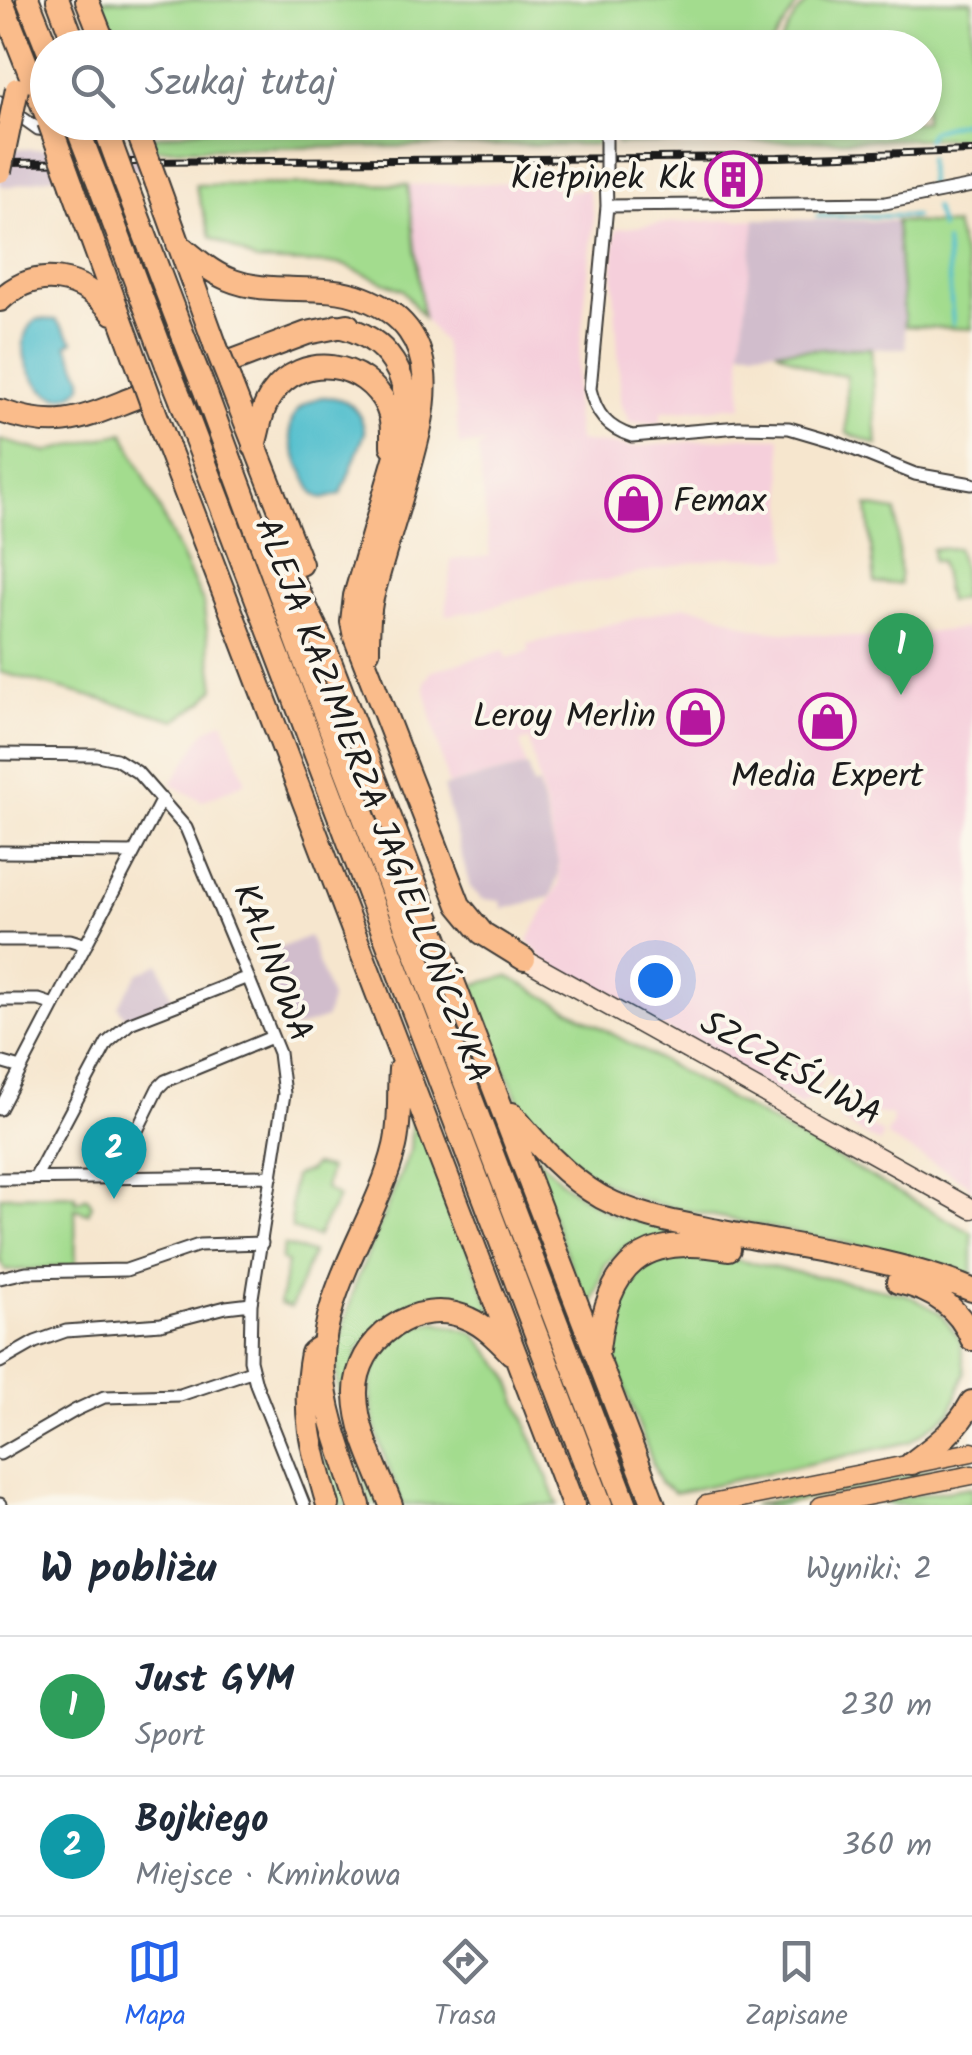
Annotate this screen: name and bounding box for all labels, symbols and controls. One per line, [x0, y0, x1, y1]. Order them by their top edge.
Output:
search box [30, 30, 942, 140]
text: Szukaj tutaj [145, 55, 336, 115]
icon: search [65, 58, 120, 113]
building icon: Kiełpinek Kk [704, 150, 764, 210]
place label: Kiełpinek Kk [511, 152, 696, 208]
shop icon: Femax [604, 473, 664, 533]
place label: Femax [673, 475, 767, 531]
street label: ALEJA KAZIMIERZA JAGIELLOŃCZYKA [237, 510, 505, 1092]
pin: 1 [868, 612, 934, 695]
shop icon: Leroy Merlin [665, 688, 725, 748]
place label: Leroy Merlin [473, 690, 656, 746]
shop icon: Media Expert [797, 692, 857, 752]
place label: Media Expert [731, 750, 924, 806]
street label: KALINOWA [215, 876, 327, 1050]
your location [630, 955, 681, 1006]
street label: SZCZĘŚLIWA [689, 997, 891, 1143]
pin: 2 [82, 1116, 146, 1199]
text: W pobliżu [40, 1537, 216, 1604]
text: Wyniki: 2 [805, 1545, 932, 1596]
text: Just GYM [135, 1651, 294, 1711]
text: 1 [68, 1681, 77, 1732]
text: 230 m [841, 1681, 932, 1732]
text: Sport [135, 1711, 205, 1762]
text: Bojkiego [135, 1791, 269, 1851]
text: 2 [63, 1821, 82, 1872]
text: 360 m [842, 1821, 932, 1872]
text: Miejsce · Kminkowa [135, 1851, 401, 1902]
tab: Mapa [124, 1934, 186, 2039]
tab: Trasa [434, 1934, 497, 2039]
tab: Zapisane [745, 1934, 848, 2039]

